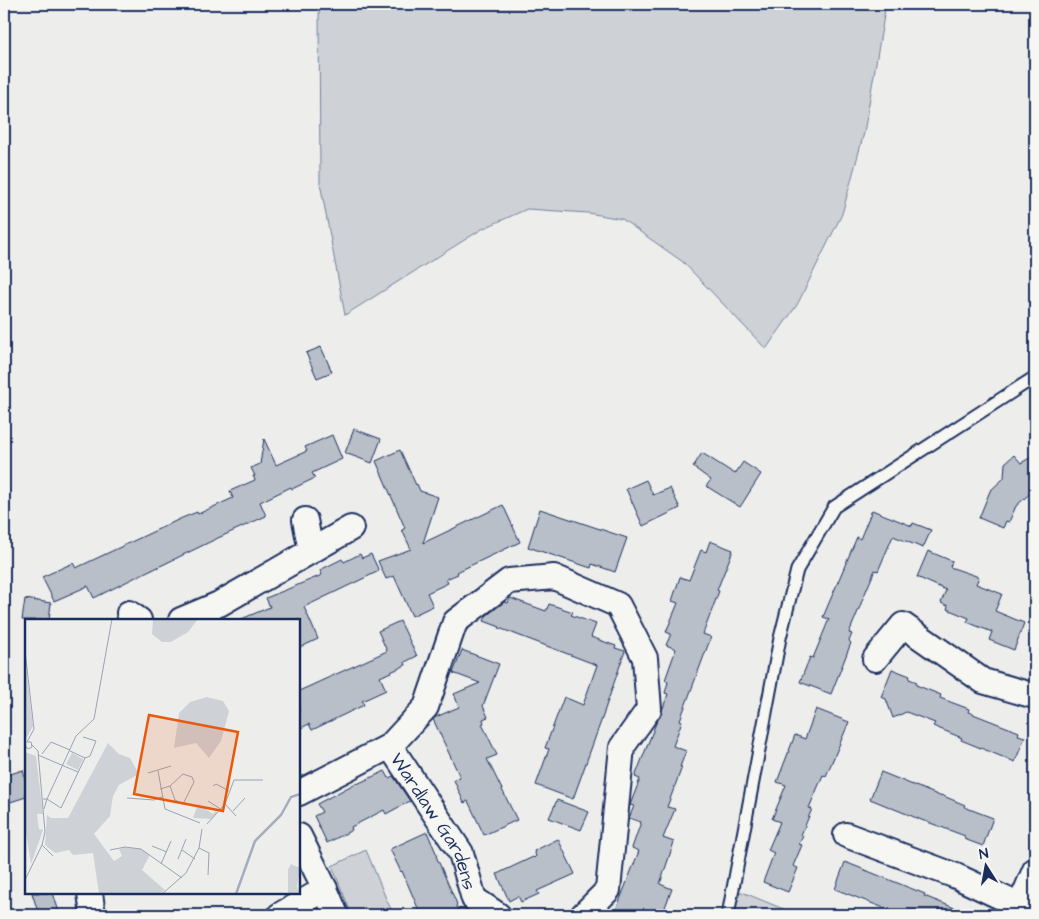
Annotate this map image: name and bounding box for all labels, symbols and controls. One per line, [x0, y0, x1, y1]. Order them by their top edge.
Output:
inset map [25, 619, 300, 894]
street label: Wardlaw Gardens [383, 748, 483, 893]
north arrow [962, 842, 1012, 892]
text: N [977, 844, 990, 865]

